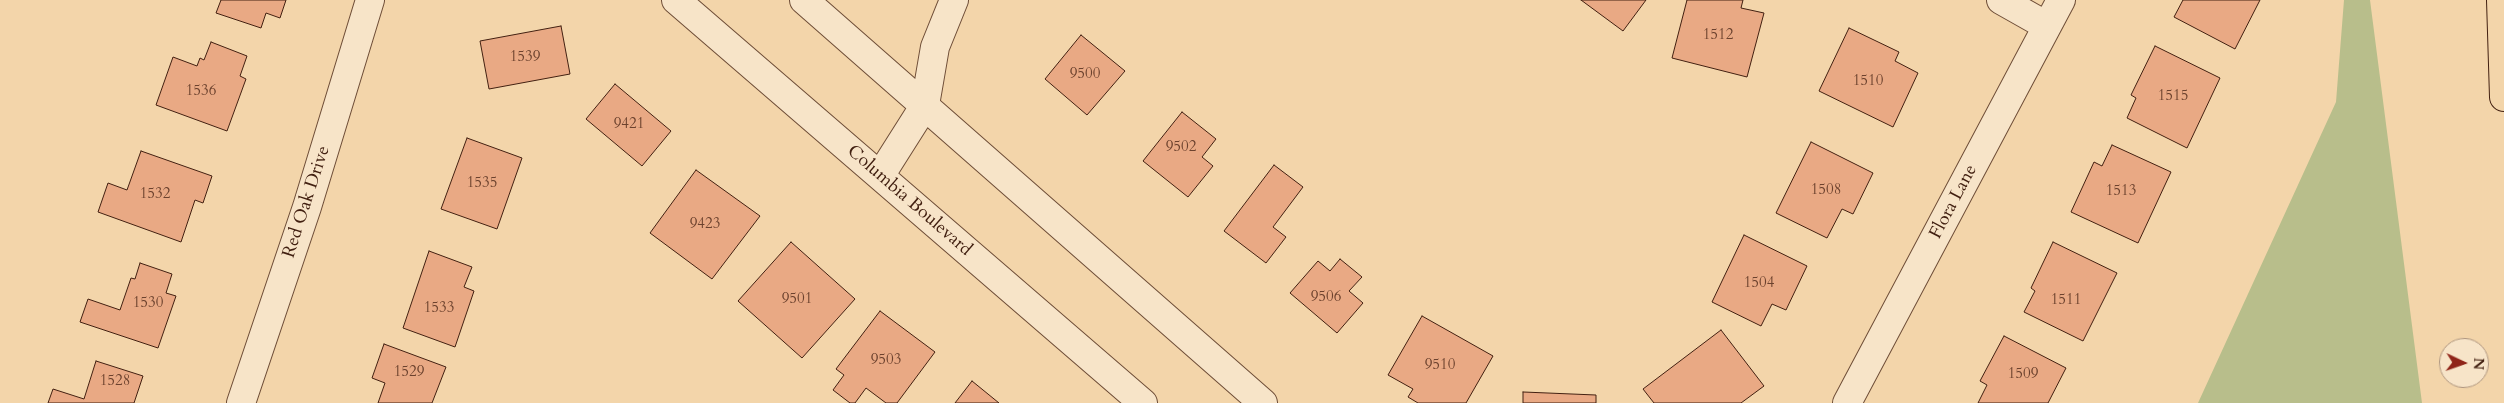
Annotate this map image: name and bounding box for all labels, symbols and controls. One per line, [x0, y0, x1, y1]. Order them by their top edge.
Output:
house number: 1512 [1703, 27, 1733, 45]
house number: 1539 [510, 49, 540, 67]
house number: 9500 [1070, 66, 1100, 84]
house number: 1510 [1853, 73, 1883, 91]
house number: 1536 [186, 83, 216, 101]
house number: 1515 [2158, 88, 2188, 106]
house number: 9421 [614, 116, 644, 134]
house number: 9502 [1166, 139, 1196, 157]
street label: Columbia Boulevard [842, 141, 976, 261]
street label: Red Oak Drive [279, 143, 335, 261]
street label: Flora Lane [1925, 161, 1983, 243]
house number: 1535 [467, 175, 497, 193]
house number: 1508 [1811, 182, 1841, 200]
house number: 1513 [2106, 183, 2136, 201]
house number: 1532 [140, 186, 170, 204]
house number: 9423 [690, 216, 720, 234]
house number: 1504 [1744, 275, 1774, 293]
house number: 9506 [1311, 289, 1341, 307]
house number: 9501 [782, 291, 812, 309]
house number: 1511 [2051, 292, 2081, 310]
house number: 1530 [133, 295, 163, 313]
house number: 1533 [424, 300, 454, 318]
north arrow [2439, 338, 2489, 388]
house number: 9503 [871, 352, 901, 370]
house number: 9510 [1425, 357, 1455, 375]
text: N [2469, 357, 2488, 370]
house number: 1529 [394, 364, 424, 382]
house number: 1509 [2008, 366, 2038, 384]
house number: 1528 [100, 373, 130, 391]

